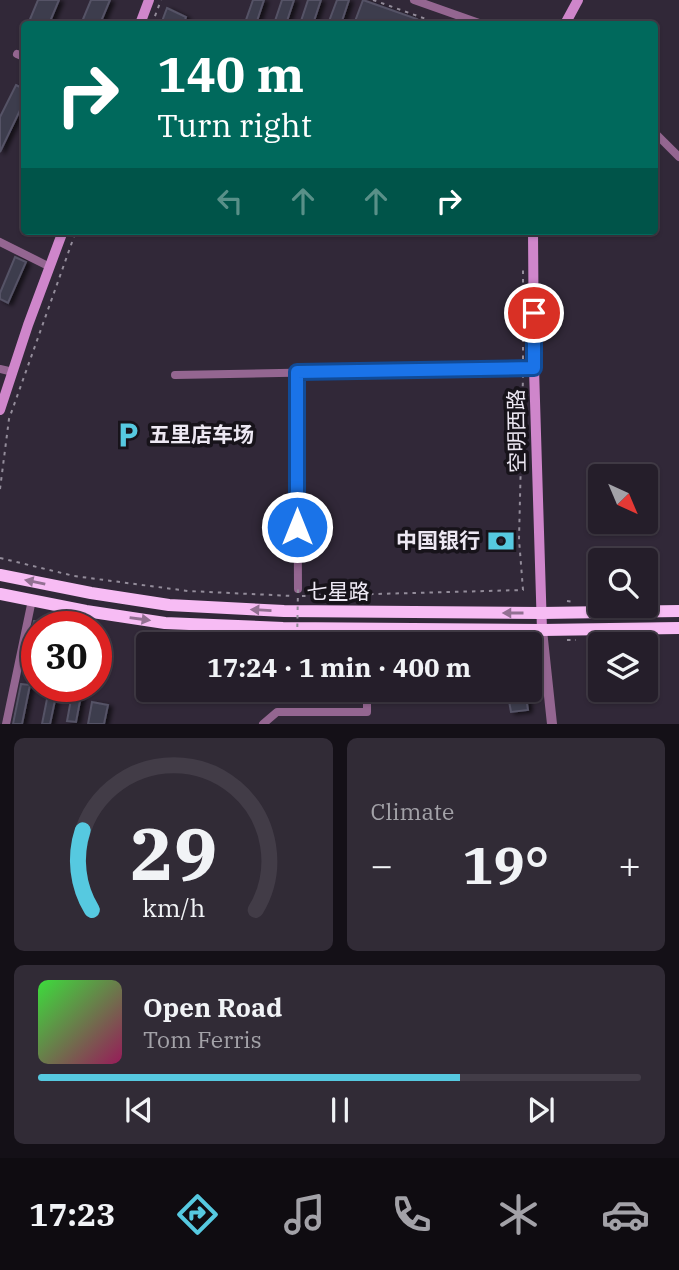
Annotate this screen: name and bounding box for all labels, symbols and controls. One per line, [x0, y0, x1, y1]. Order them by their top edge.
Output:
text: 140 m [157, 42, 304, 105]
icon: right [42, 49, 133, 140]
text: Turn right [157, 104, 312, 146]
icon: left [211, 182, 249, 220]
icon: ahead [284, 182, 322, 220]
icon: ahead [357, 182, 395, 220]
icon: right [430, 182, 468, 220]
pin [504, 283, 564, 343]
icon: arrive [515, 294, 553, 332]
street label: 空明西路 [501, 389, 531, 473]
parking icon: 五里店车场 [113, 420, 143, 450]
place label: 五里店车场 [149, 420, 254, 448]
north arrow [588, 464, 658, 534]
map controls [588, 464, 658, 702]
position arrow [260, 490, 334, 564]
place label: 中国银行 [396, 526, 480, 554]
bank icon: 中国银行 [486, 526, 516, 556]
button: search [588, 548, 658, 618]
one-way arrow [24, 576, 46, 587]
street label: 七星路 [307, 577, 370, 605]
one-way arrow [250, 604, 272, 615]
one-way arrow [502, 607, 524, 619]
speed limit sign: 30 [21, 611, 112, 702]
one-way arrow [129, 614, 151, 625]
button: layers [588, 632, 658, 702]
text: 17:24 · 1 min · 400 m [207, 650, 471, 684]
text: Climate [371, 796, 454, 826]
text: 29 [130, 806, 217, 901]
text: 19° [462, 831, 549, 898]
text: − [371, 840, 393, 889]
text: + [618, 840, 641, 889]
text: km/h [142, 891, 205, 924]
text: Open Road [143, 990, 282, 1024]
text: Tom Ferris [143, 1024, 262, 1054]
icon: previous [120, 1091, 158, 1129]
icon: pause [321, 1091, 359, 1129]
icon: next [522, 1091, 560, 1129]
icon: directions [173, 1190, 222, 1239]
icon: music [280, 1190, 329, 1239]
icon: phone [387, 1190, 436, 1239]
icon: climate [494, 1190, 543, 1239]
icon: car [601, 1190, 650, 1239]
text: 17:23 [29, 1193, 115, 1235]

